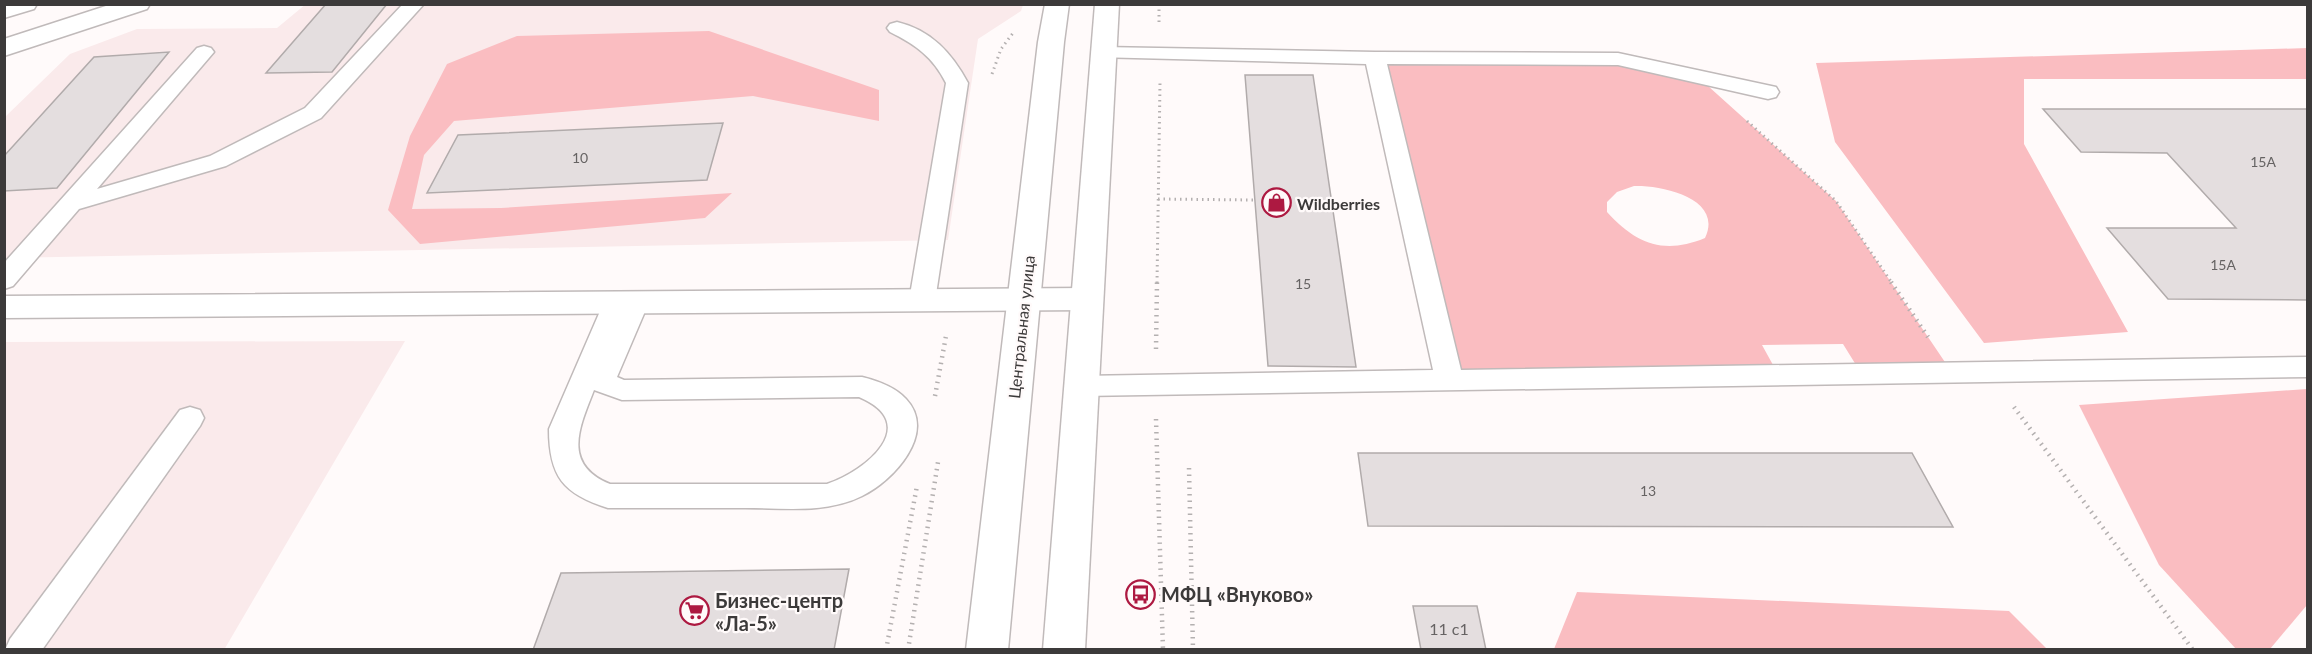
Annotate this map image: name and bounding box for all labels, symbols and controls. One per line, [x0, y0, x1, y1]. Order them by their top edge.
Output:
house number: 10 [572, 149, 588, 166]
house number: 15А [2250, 153, 2276, 170]
shop icon: Wildberries [1260, 187, 1292, 219]
place label: Wildberries [1297, 194, 1380, 213]
street label: Центральная улица [1004, 254, 1038, 400]
house number: 15А [2210, 256, 2236, 273]
house number: 15 [1295, 275, 1311, 292]
house number: 13 [1640, 482, 1656, 499]
bus stop icon: МФЦ «Внуково» [1124, 578, 1156, 610]
place label: МФЦ «Внуково» [1161, 582, 1313, 606]
place label: Бизнес-центр «Ла-5» [715, 588, 843, 635]
supermarket icon: Бизнес-центр «Ла-5» [678, 595, 710, 627]
house number: 11 с1 [1429, 619, 1469, 638]

